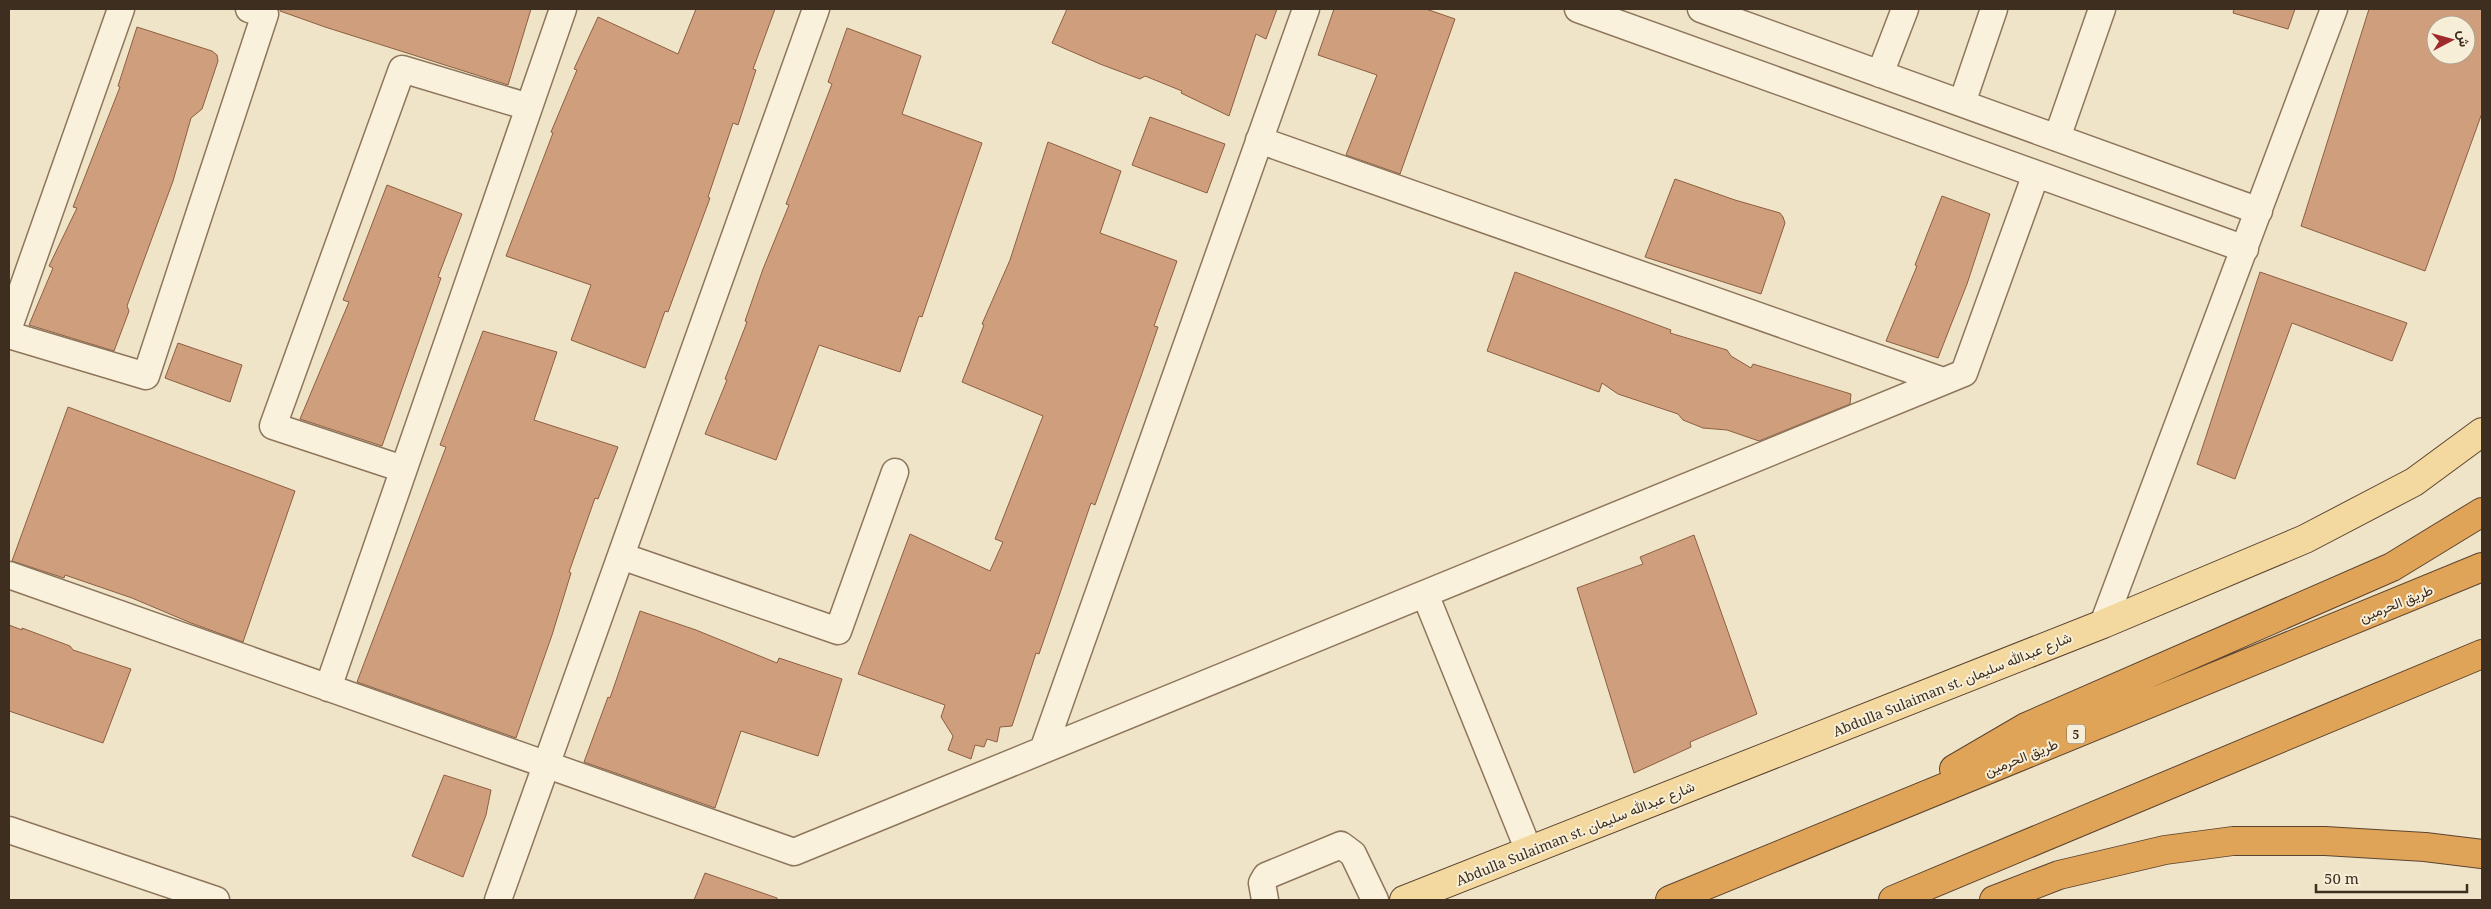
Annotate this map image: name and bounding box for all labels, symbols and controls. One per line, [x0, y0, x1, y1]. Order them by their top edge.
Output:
north arrow [2426, 15, 2476, 65]
text: ش [2454, 29, 2475, 48]
street label: طريق الحرمين [2356, 580, 2436, 626]
street label: Abdulla Sulaiman st. شارع عبدالله سليمان [1830, 627, 2075, 743]
road number: 5 [2067, 724, 2085, 744]
street label: طريق الحرمين [1981, 734, 2061, 780]
street label: Abdulla Sulaiman st. شارع عبدالله سليمان [1453, 776, 1698, 892]
scale bar [2316, 862, 2467, 894]
text: 50 m [2324, 868, 2359, 888]

